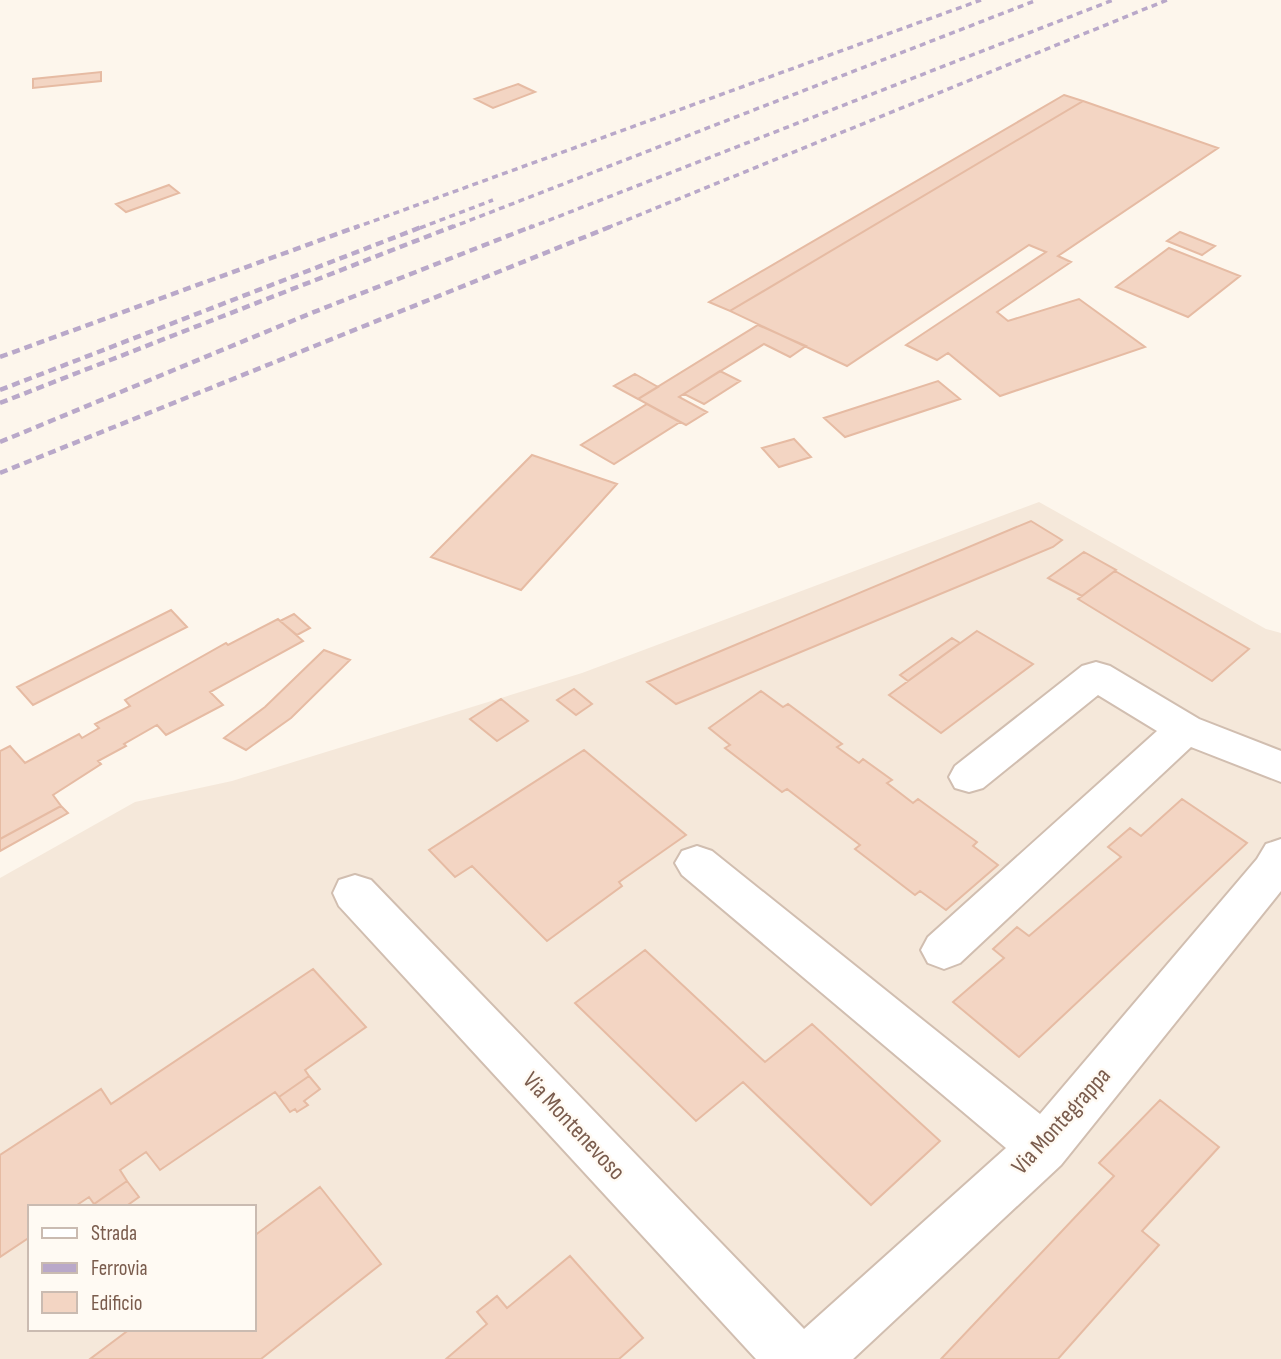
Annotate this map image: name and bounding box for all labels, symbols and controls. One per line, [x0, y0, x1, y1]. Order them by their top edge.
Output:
street label: Via Montegrappa [1005, 1061, 1117, 1181]
street label: Via Montenevoso [517, 1066, 631, 1186]
legend [28, 1205, 256, 1331]
text: Strada [91, 1221, 137, 1246]
text: Ferrovia [91, 1256, 148, 1281]
text: Edificio [91, 1291, 142, 1316]

